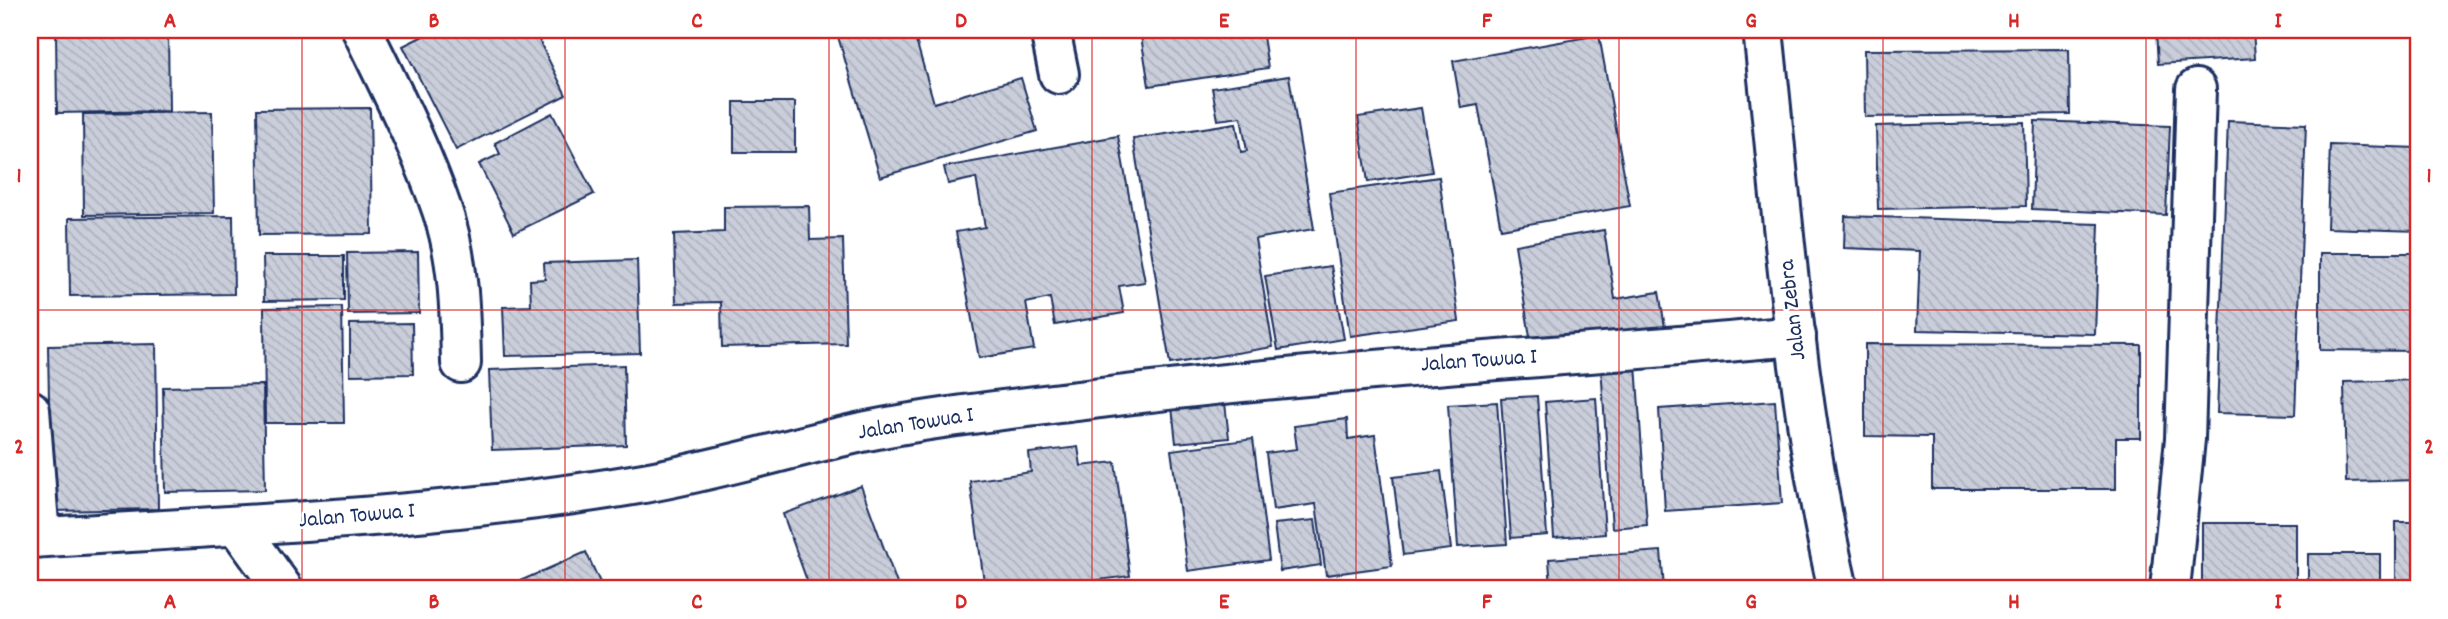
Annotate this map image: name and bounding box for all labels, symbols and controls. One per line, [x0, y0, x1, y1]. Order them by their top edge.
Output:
text: A [164, 6, 176, 39]
text: B [429, 6, 440, 39]
text: C [691, 6, 703, 39]
text: D [955, 6, 967, 39]
text: E [1219, 6, 1230, 39]
text: F [1482, 6, 1493, 39]
text: G [1745, 6, 1757, 39]
text: H [2008, 6, 2020, 39]
text: I [2274, 6, 2282, 39]
text: 1 [16, 161, 22, 194]
text: 1 [2426, 161, 2432, 194]
street label: Jalan Zebra [1771, 257, 1817, 362]
street label: Jalan Towua I [1420, 341, 1538, 383]
street label: Jalan Towua I [856, 400, 976, 450]
text: 2 [14, 432, 24, 465]
text: 2 [2424, 432, 2434, 465]
street label: Jalan Towua I [297, 495, 417, 539]
text: A [164, 587, 176, 619]
text: B [429, 587, 440, 619]
text: C [691, 587, 703, 619]
text: D [955, 587, 967, 619]
text: E [1219, 587, 1230, 619]
text: F [1482, 587, 1493, 619]
text: G [1745, 587, 1757, 619]
text: H [2008, 587, 2020, 619]
text: I [2274, 587, 2282, 619]

